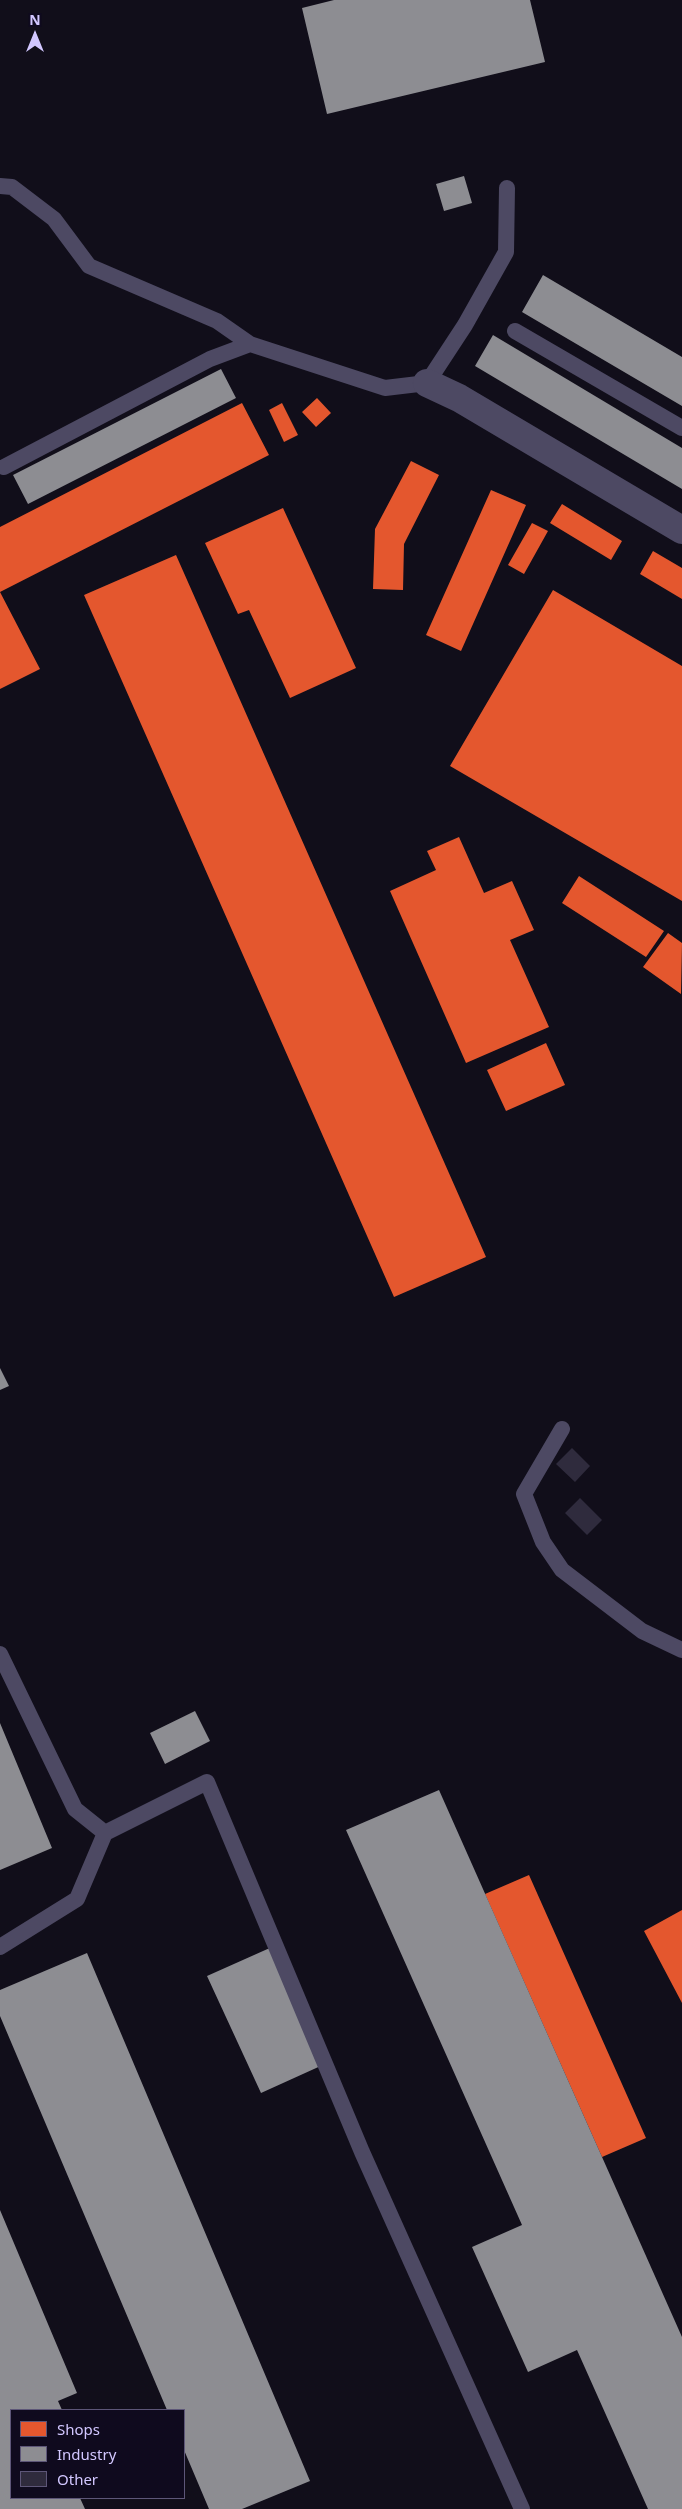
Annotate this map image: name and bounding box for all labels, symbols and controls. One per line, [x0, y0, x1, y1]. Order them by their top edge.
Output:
north arrow [10, 10, 60, 60]
text: N [29, 10, 41, 29]
legend [10, 2409, 185, 2499]
text: Shops [57, 2419, 100, 2439]
text: Industry [57, 2444, 116, 2464]
text: Other [57, 2469, 98, 2489]

